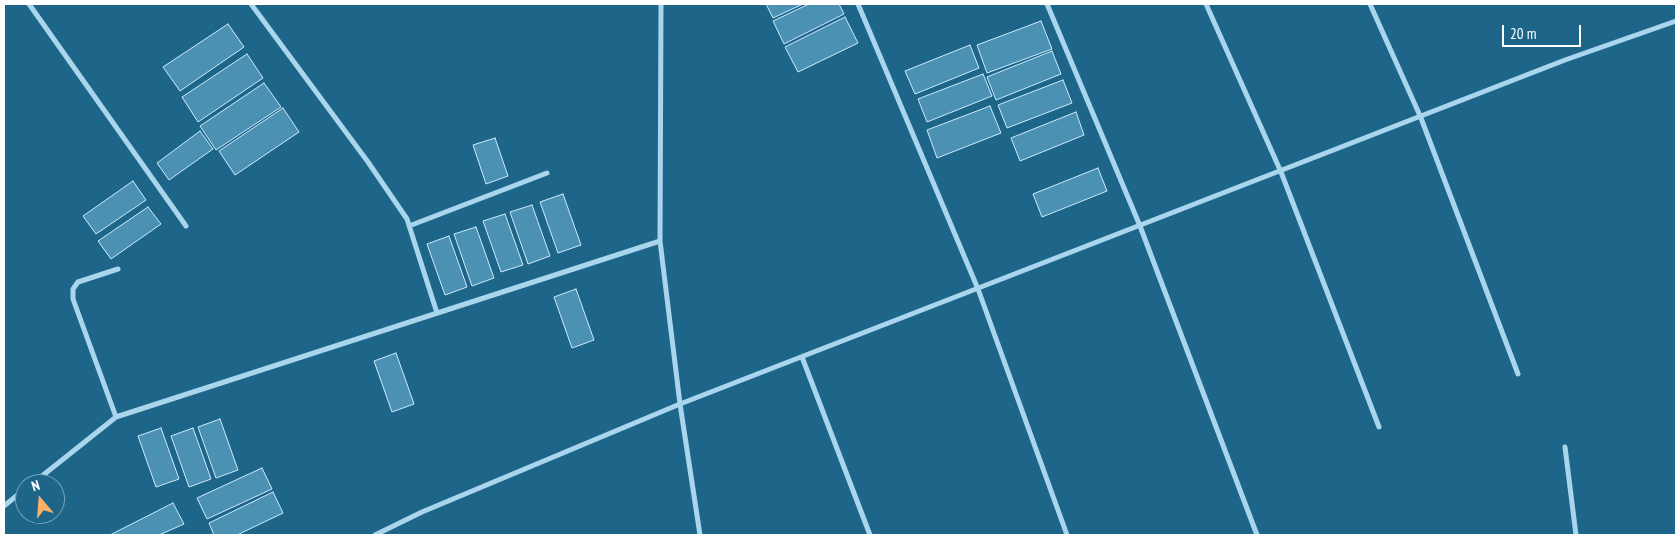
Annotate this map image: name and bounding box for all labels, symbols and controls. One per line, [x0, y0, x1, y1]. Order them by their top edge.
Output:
scale bar [1505, 15, 1584, 47]
text: 20 m [1510, 24, 1536, 43]
north arrow [15, 474, 65, 524]
text: N [29, 476, 42, 495]

